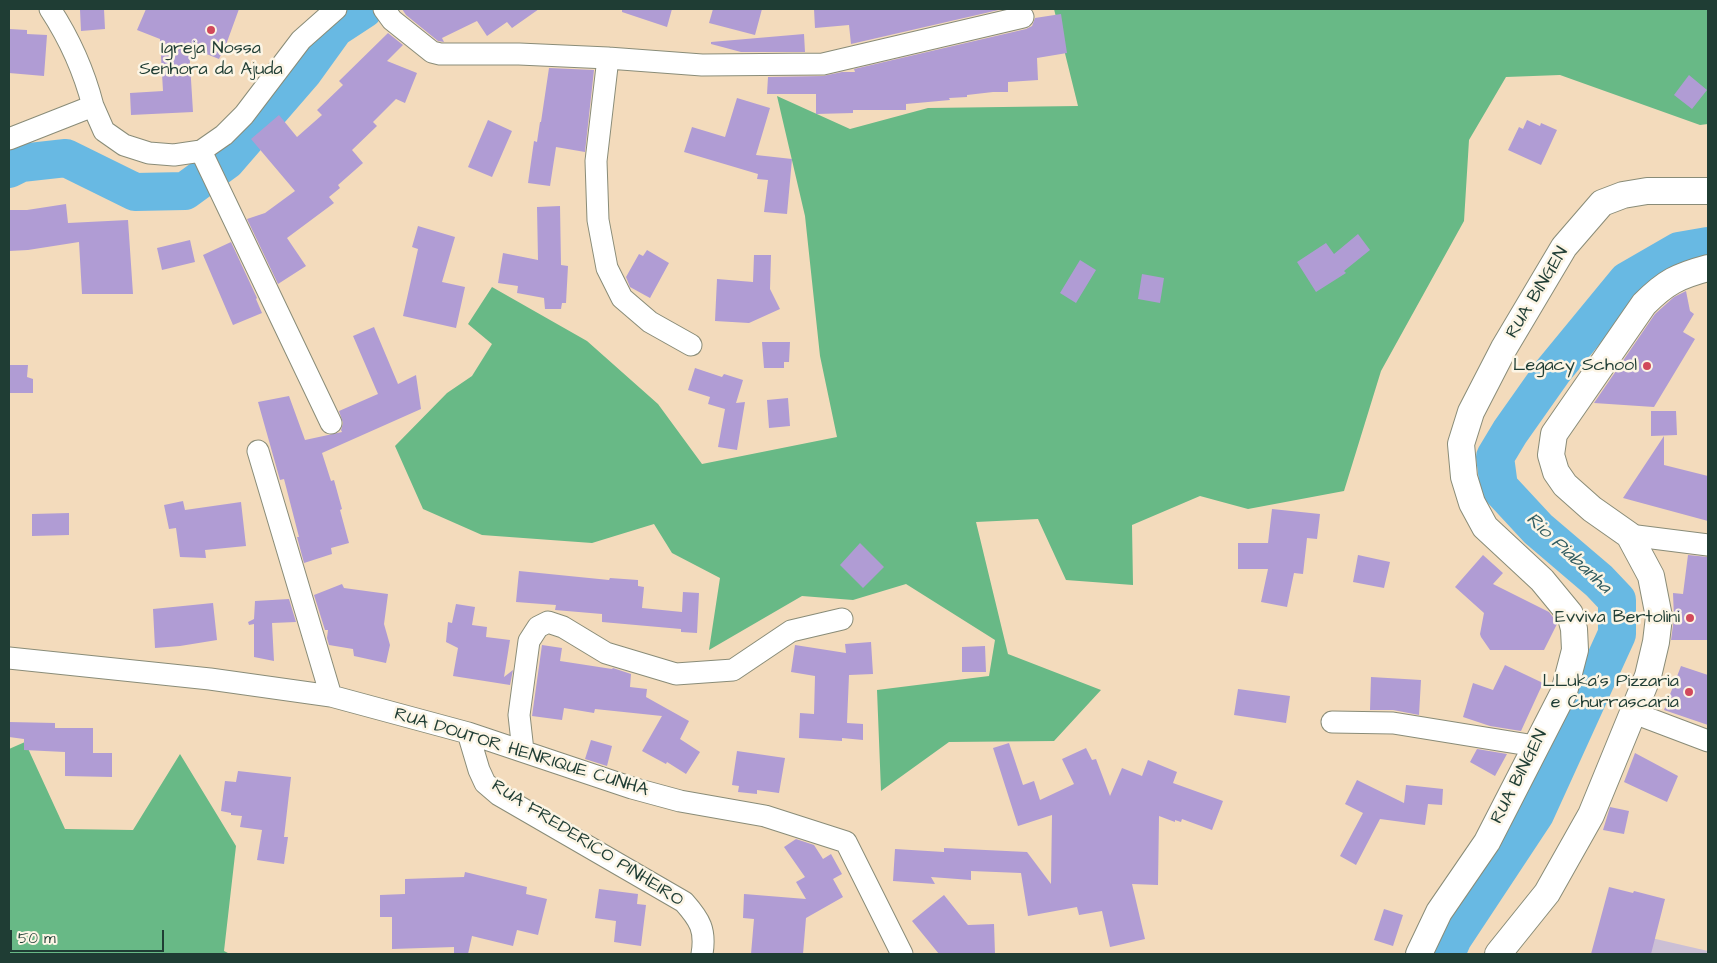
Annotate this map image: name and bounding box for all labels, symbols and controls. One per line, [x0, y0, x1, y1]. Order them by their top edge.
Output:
marker: Igreja Nossa Senhora da Ajuda [205, 24, 217, 36]
place label: Igreja Nossa Senhora da Ajuda [139, 38, 283, 80]
street label: RUA BINGEN [1502, 243, 1574, 343]
place label: Legacy School [1513, 355, 1637, 377]
marker: Legacy School [1641, 360, 1653, 372]
water label: Rio Piabanha [1521, 509, 1615, 599]
place label: Evviva Bertolini [1555, 607, 1680, 629]
marker: Evviva Bertolini [1684, 612, 1696, 624]
place label: LLuka's Pizzaria e Churrascaria [1543, 671, 1679, 714]
marker: LLuka's Pizzaria e Churrascaria [1683, 686, 1695, 698]
street label: RUA DOUTOR HENRIQUE CUNHA [391, 704, 651, 802]
street label: RUA BINGEN [1487, 726, 1553, 828]
street label: RUA FREDERICO PINHEIRO [487, 776, 687, 912]
scale bar [12, 920, 166, 952]
text: 50 m [18, 928, 56, 949]

